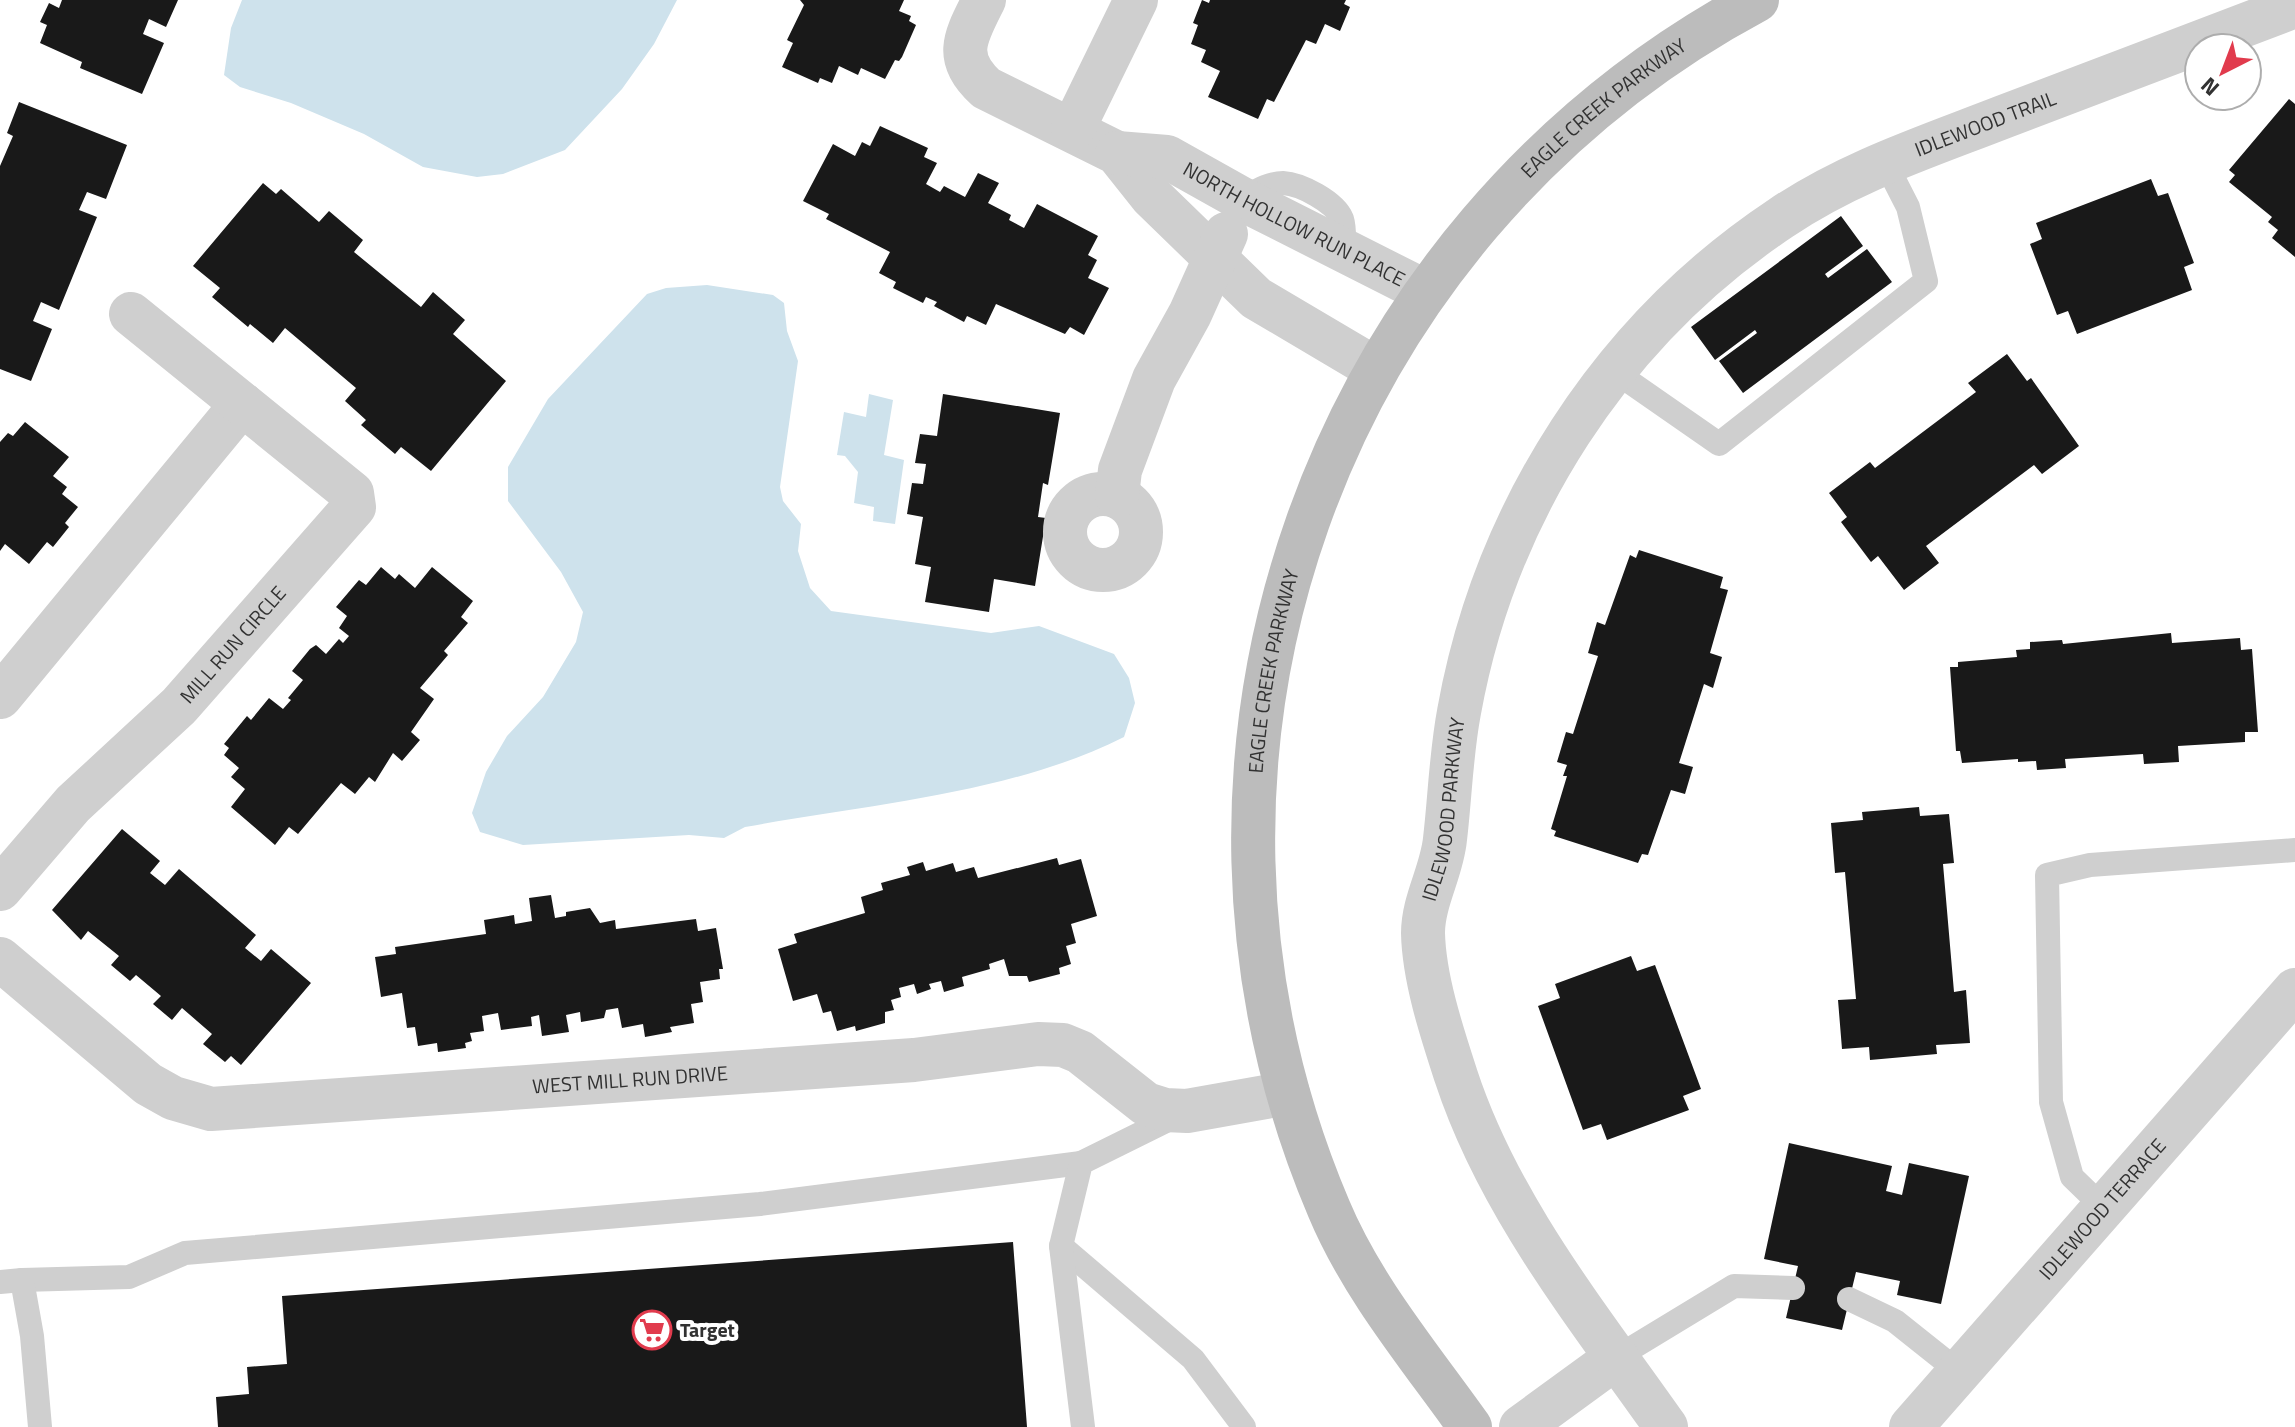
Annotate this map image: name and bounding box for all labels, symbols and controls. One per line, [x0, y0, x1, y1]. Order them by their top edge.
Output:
street label: EAGLE CREEK PARKWAY [1513, 30, 1693, 185]
north arrow [2183, 32, 2263, 112]
text: N [2193, 69, 2227, 105]
street label: IDLEWOOD TRAIL [1910, 82, 2061, 164]
street label: NORTH HOLLOW RUN PLACE [1178, 153, 1411, 294]
street label: EAGLE CREEK PARKWAY [1239, 565, 1307, 774]
street label: MILL RUN CIRCLE [172, 579, 293, 710]
street label: IDLEWOOD PARKWAY [1413, 715, 1473, 905]
street label: WEST MILL RUN DRIVE [531, 1057, 729, 1102]
street label: IDLEWOOD TERRACE [2031, 1131, 2173, 1287]
supermarket icon: Target [631, 1309, 673, 1351]
place label: Target [680, 1314, 735, 1345]

